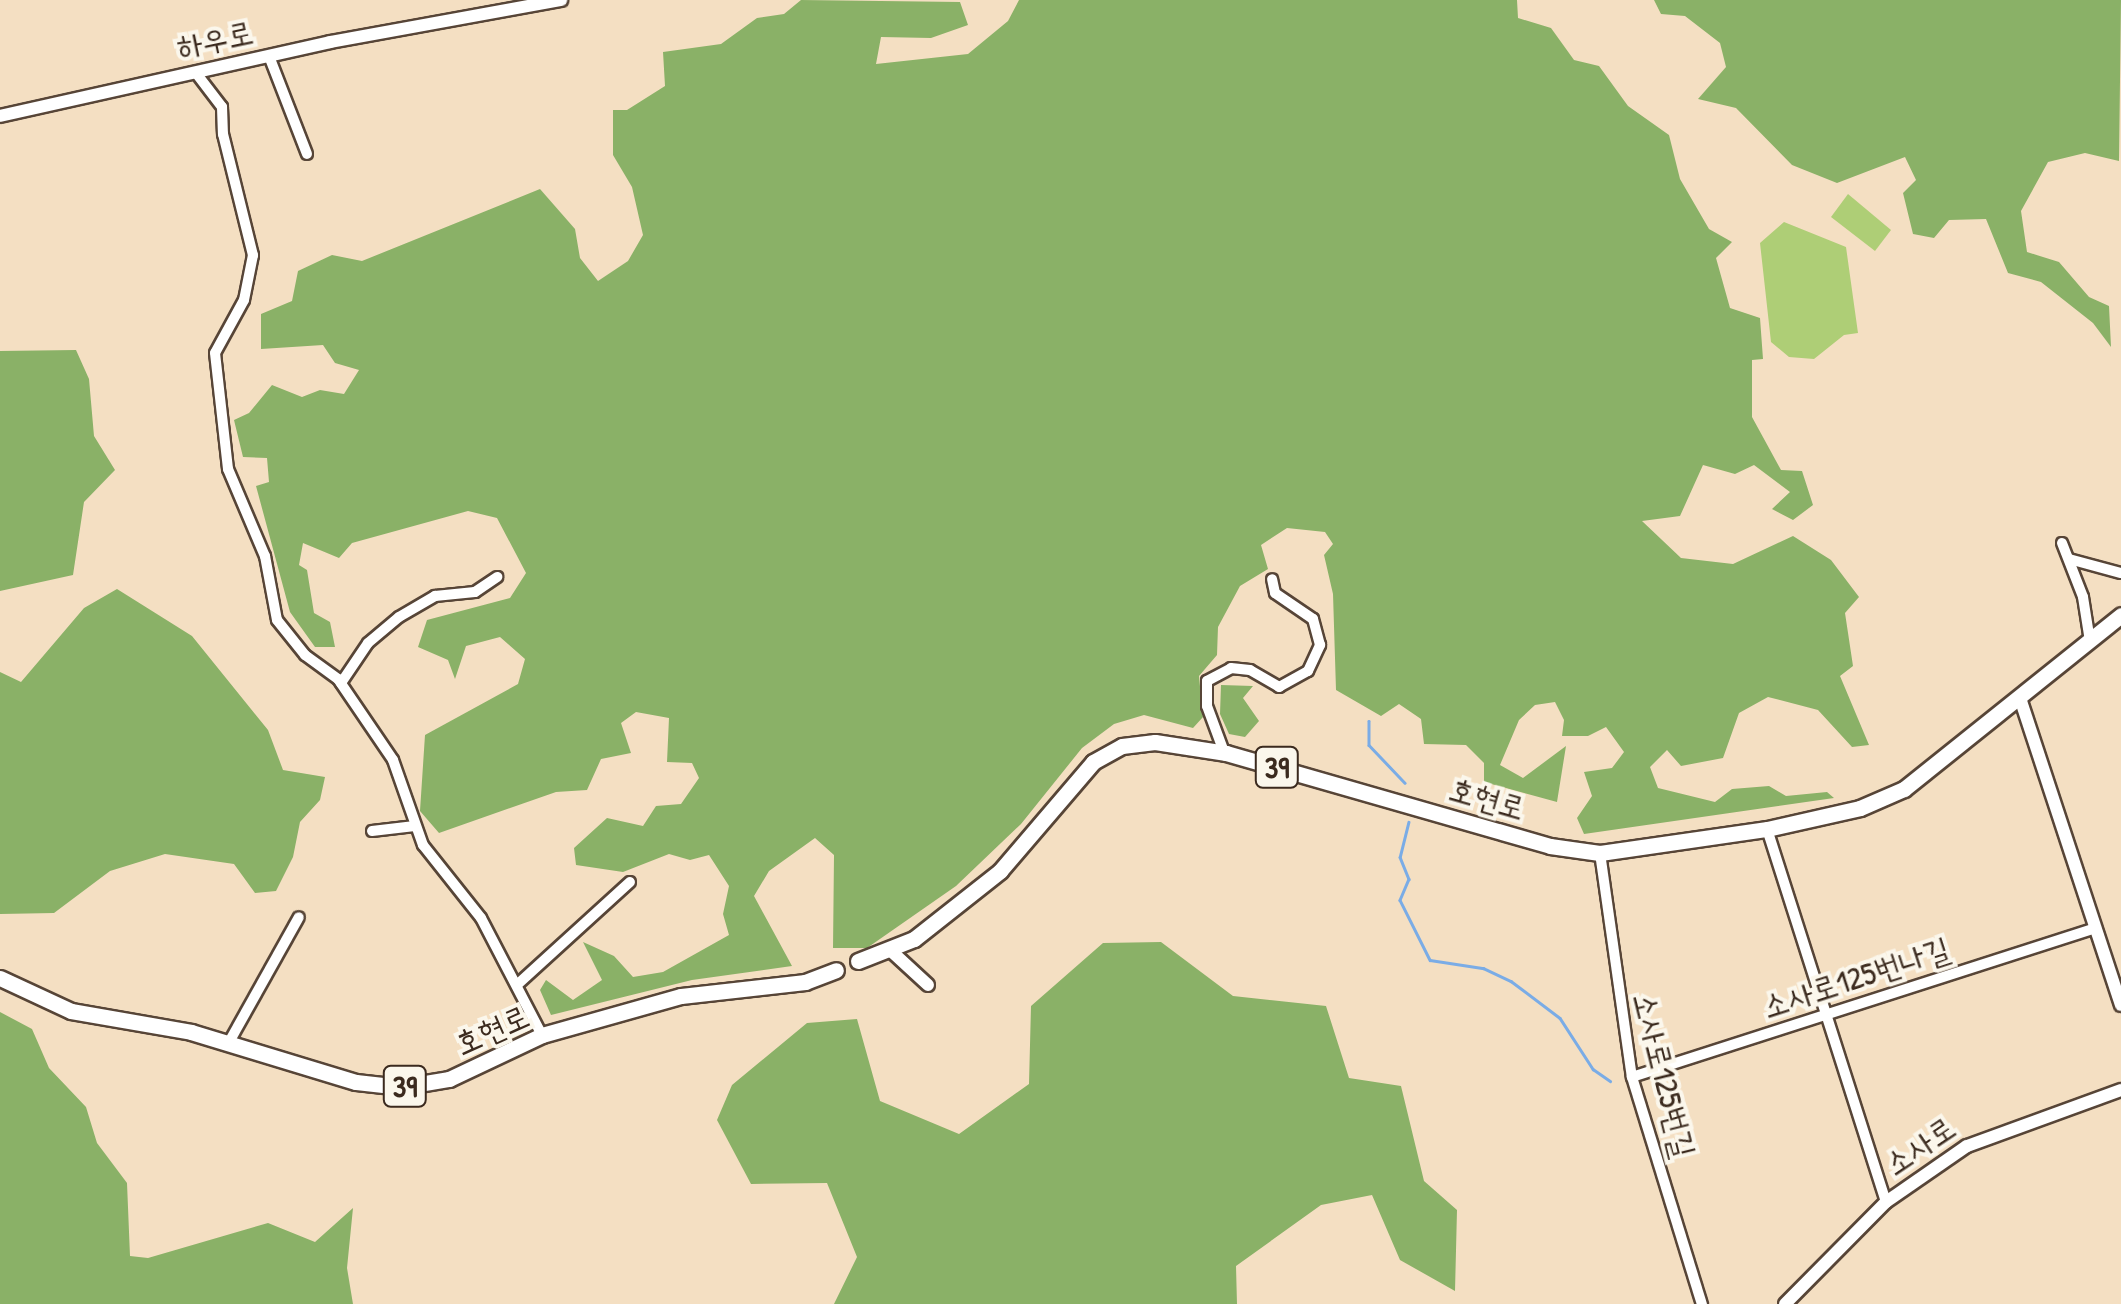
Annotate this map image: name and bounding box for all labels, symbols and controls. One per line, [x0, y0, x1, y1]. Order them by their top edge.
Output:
street label: 하우로 [173, 13, 257, 67]
road number: 39 [1254, 742, 1300, 792]
street label: 호현로 [1445, 770, 1529, 828]
street label: 소사로125번나길 [1758, 930, 1954, 1026]
street label: 소사로125번길 [1625, 988, 1703, 1162]
street label: 호현로 [449, 997, 535, 1063]
road number: 39 [382, 1061, 428, 1111]
street label: 소사로 [1877, 1108, 1963, 1184]

